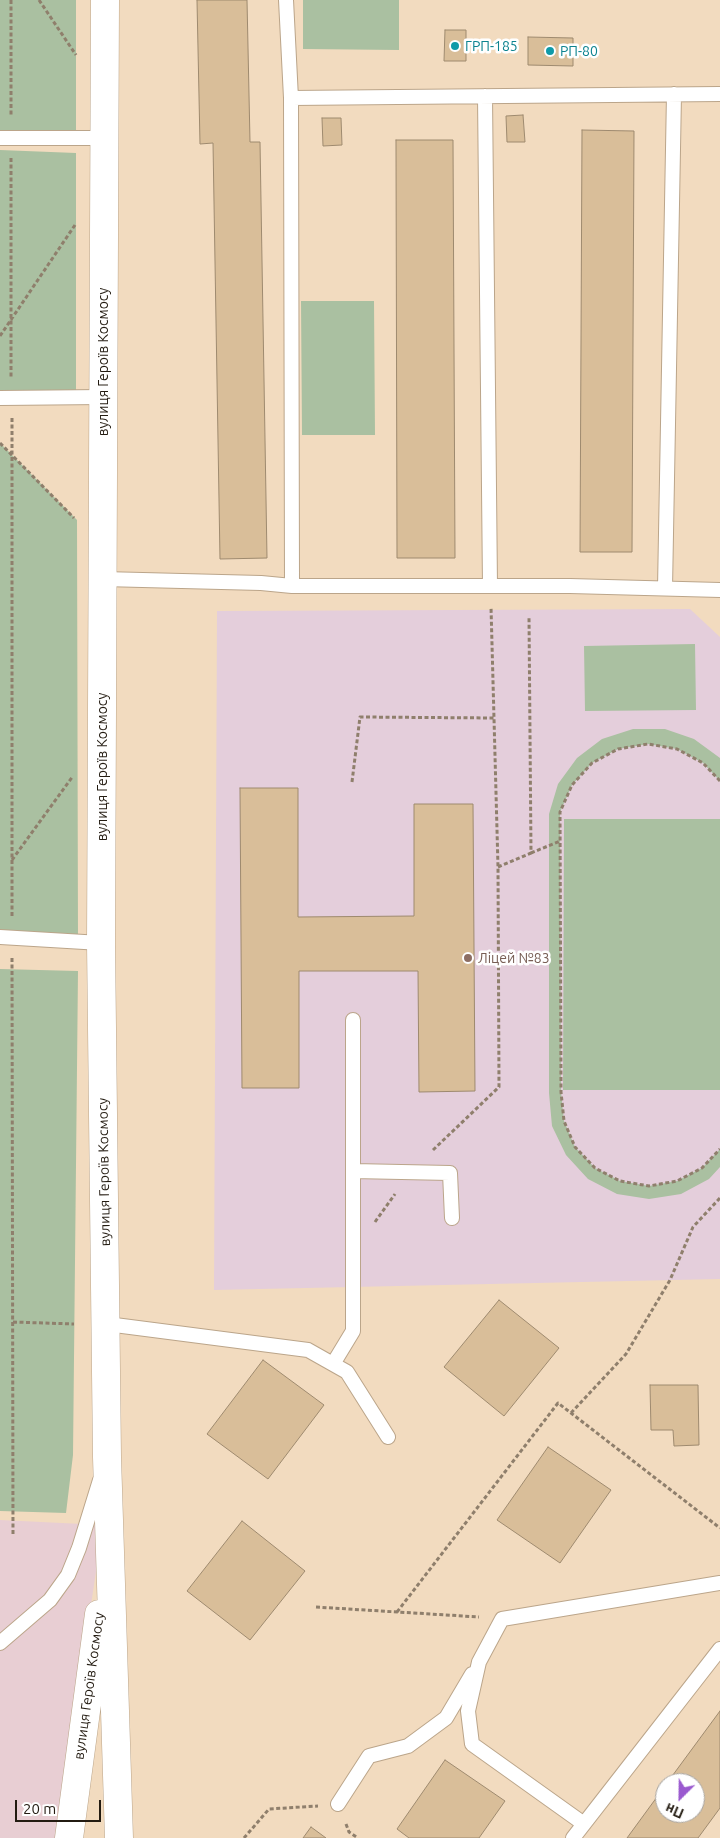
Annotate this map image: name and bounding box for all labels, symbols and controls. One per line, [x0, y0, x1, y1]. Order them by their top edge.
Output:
place label: ГРП-185 [465, 38, 518, 54]
marker: ГРП-185 [449, 40, 461, 52]
place label: РП-80 [560, 43, 598, 59]
marker: РП-80 [544, 45, 556, 57]
street label: вулиця Героїв Космосу [95, 288, 111, 436]
street label: вулиця Героїв Космосу [94, 693, 110, 841]
place label: Ліцей №83 [478, 950, 550, 966]
marker: Ліцей №83 [462, 952, 474, 964]
street label: вулиця Героїв Космосу [94, 1098, 114, 1246]
street label: вулиця Героїв Космосу [70, 1611, 108, 1761]
north arrow [655, 1773, 705, 1823]
scale bar [18, 1790, 104, 1822]
text: 20 m [23, 1800, 56, 1817]
text: Пн [663, 1800, 686, 1822]

